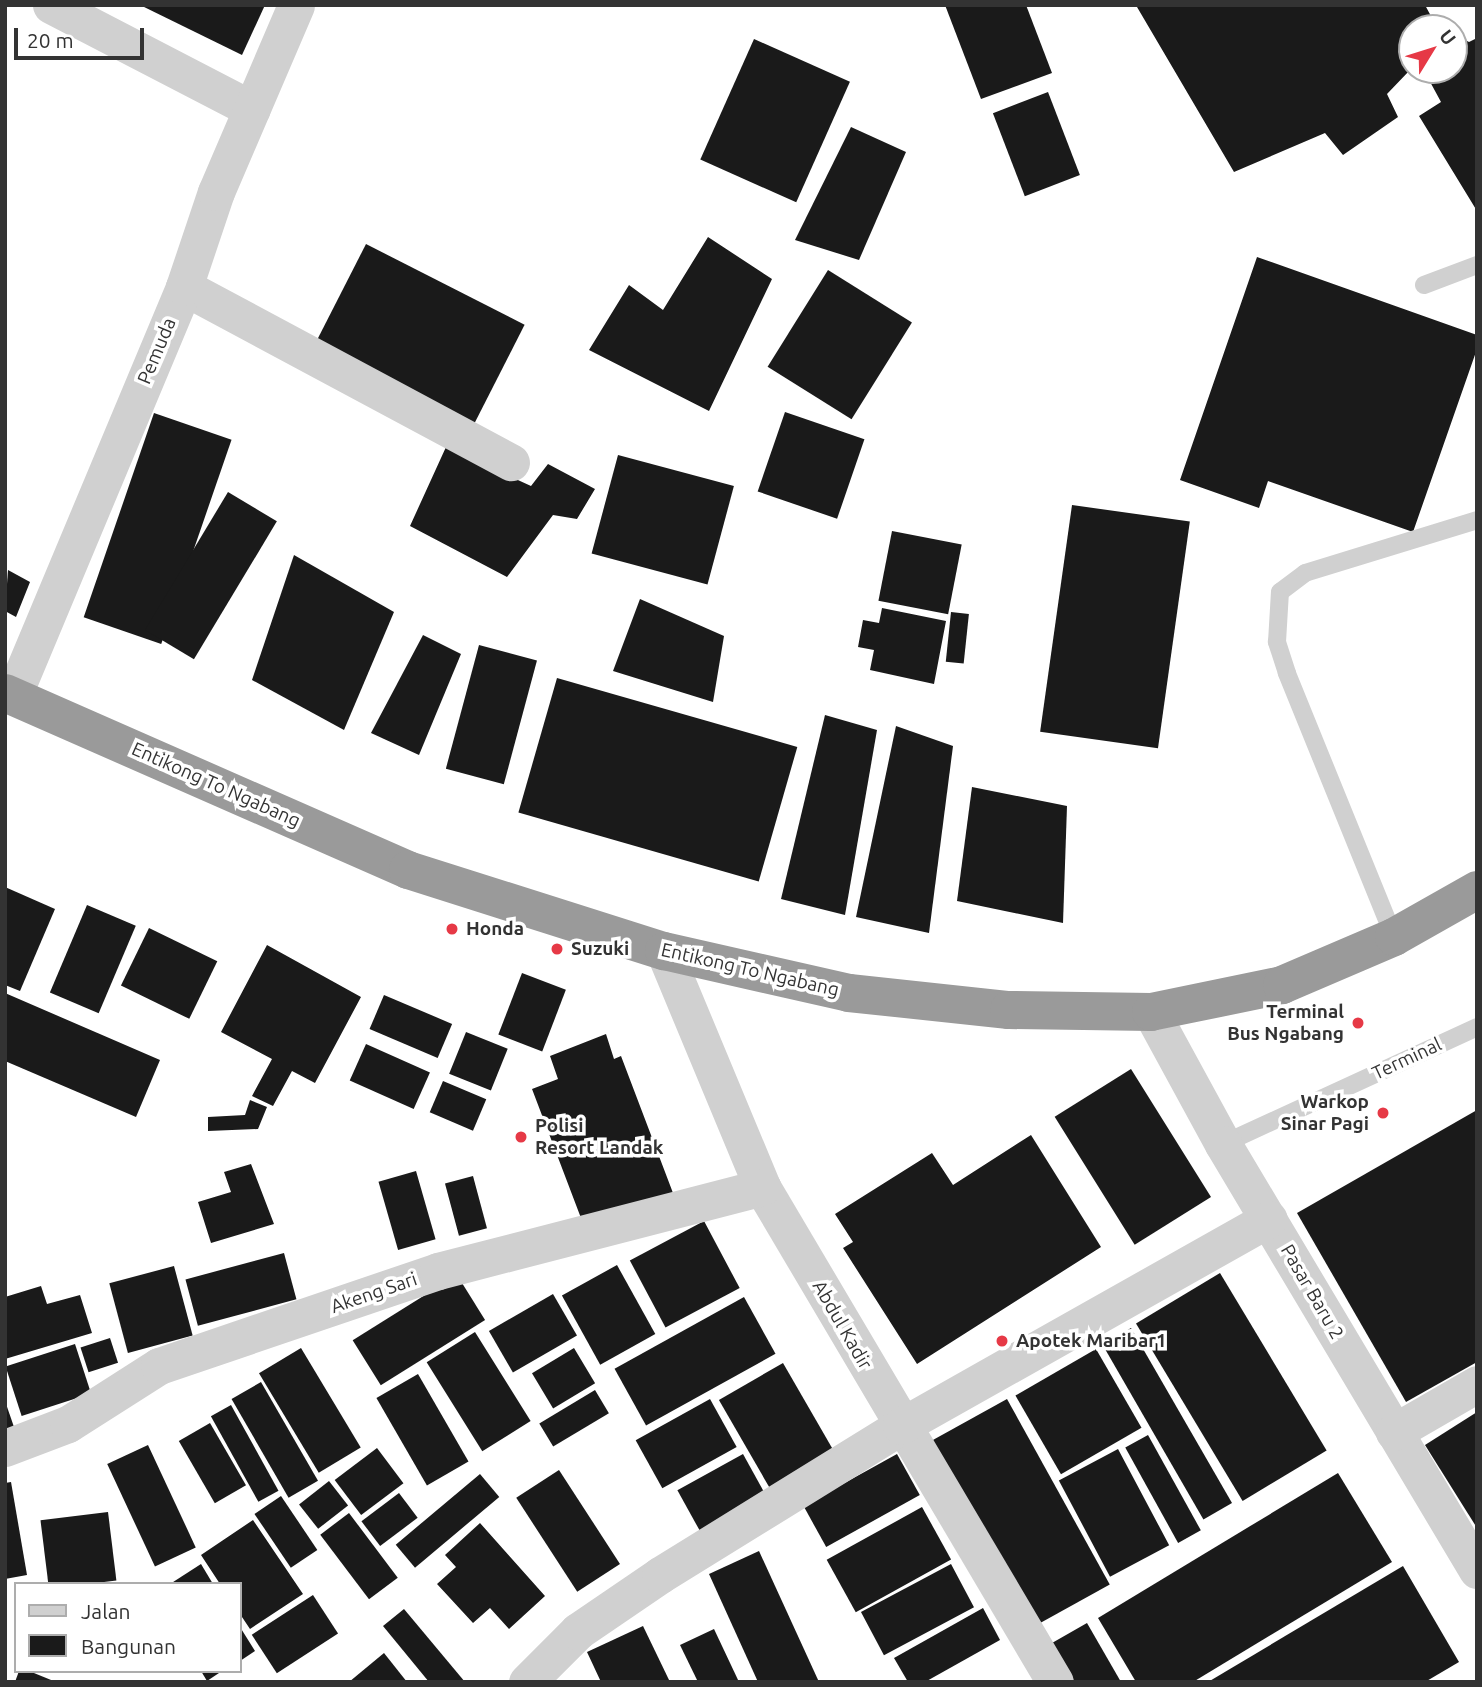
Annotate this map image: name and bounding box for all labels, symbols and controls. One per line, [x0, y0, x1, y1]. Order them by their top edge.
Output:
scale bar [18, 14, 147, 58]
north arrow [1398, 14, 1468, 84]
text: U [1435, 25, 1461, 49]
text: 20 m [27, 28, 74, 52]
street label: Pemuda [133, 315, 181, 387]
street label: Entikong To Ngabang [128, 738, 304, 832]
place label: Honda [466, 918, 524, 940]
marker: Honda [444, 921, 460, 937]
place label: Suzuki [571, 938, 629, 960]
street label: Entikong To Ngabang [659, 938, 841, 1002]
marker: Suzuki [549, 941, 565, 957]
place label: Terminal Bus Ngabang [1227, 1001, 1344, 1045]
marker: Terminal Bus Ngabang [1350, 1015, 1366, 1031]
street label: Terminal [1369, 1033, 1445, 1085]
place label: Warkop Sinar Pagi [1281, 1091, 1369, 1135]
marker: Warkop Sinar Pagi [1375, 1105, 1391, 1121]
place label: Polisi Resort Landak [535, 1115, 663, 1159]
marker: Polisi Resort Landak [513, 1129, 529, 1145]
street label: Pasar Baru 2 [1276, 1241, 1348, 1343]
street label: Akeng Sari [328, 1268, 420, 1318]
street label: Abdul Kadir [807, 1276, 877, 1374]
place label: Apotek Maribar1 [1016, 1330, 1167, 1352]
marker: Apotek Maribar1 [994, 1333, 1010, 1349]
legend [14, 1582, 242, 1673]
text: Jalan [81, 1599, 130, 1623]
text: Bangunan [81, 1634, 176, 1658]

